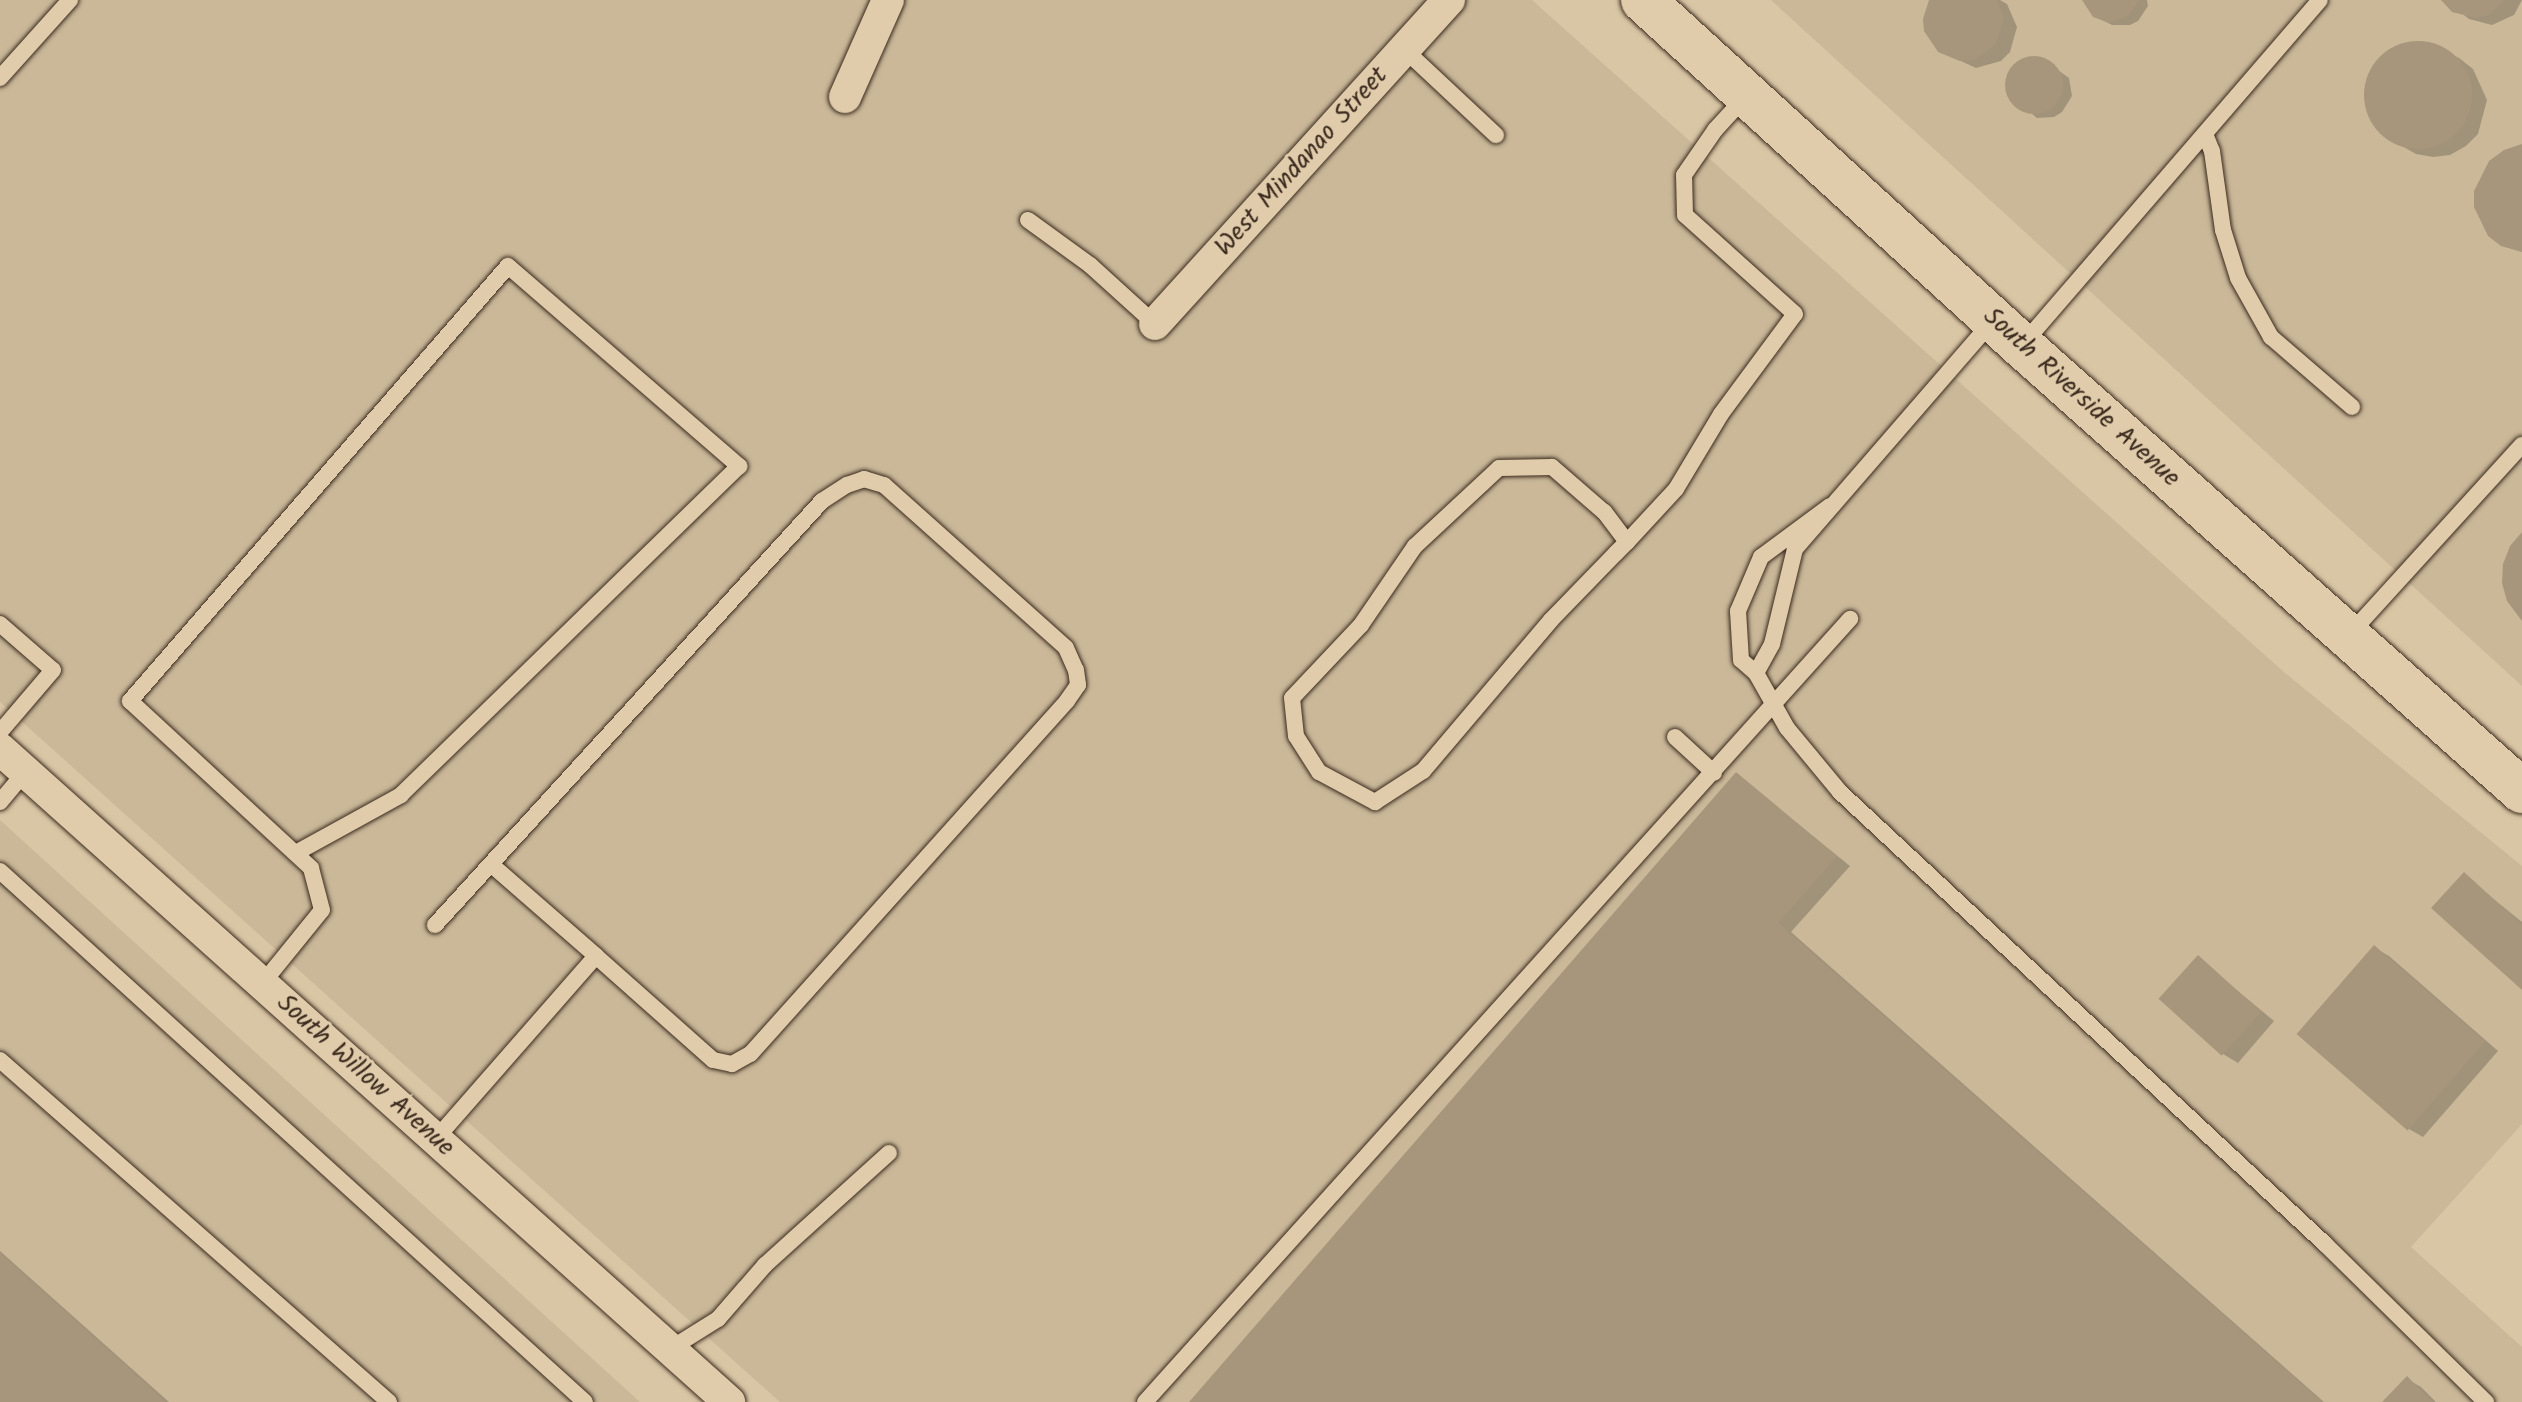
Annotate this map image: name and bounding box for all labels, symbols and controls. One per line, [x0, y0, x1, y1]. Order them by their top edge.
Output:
street label: West Mindanao Street [1209, 61, 1395, 263]
street label: South Riverside Avenue [1976, 301, 2186, 495]
street label: South Willow Avenue [270, 988, 460, 1164]

